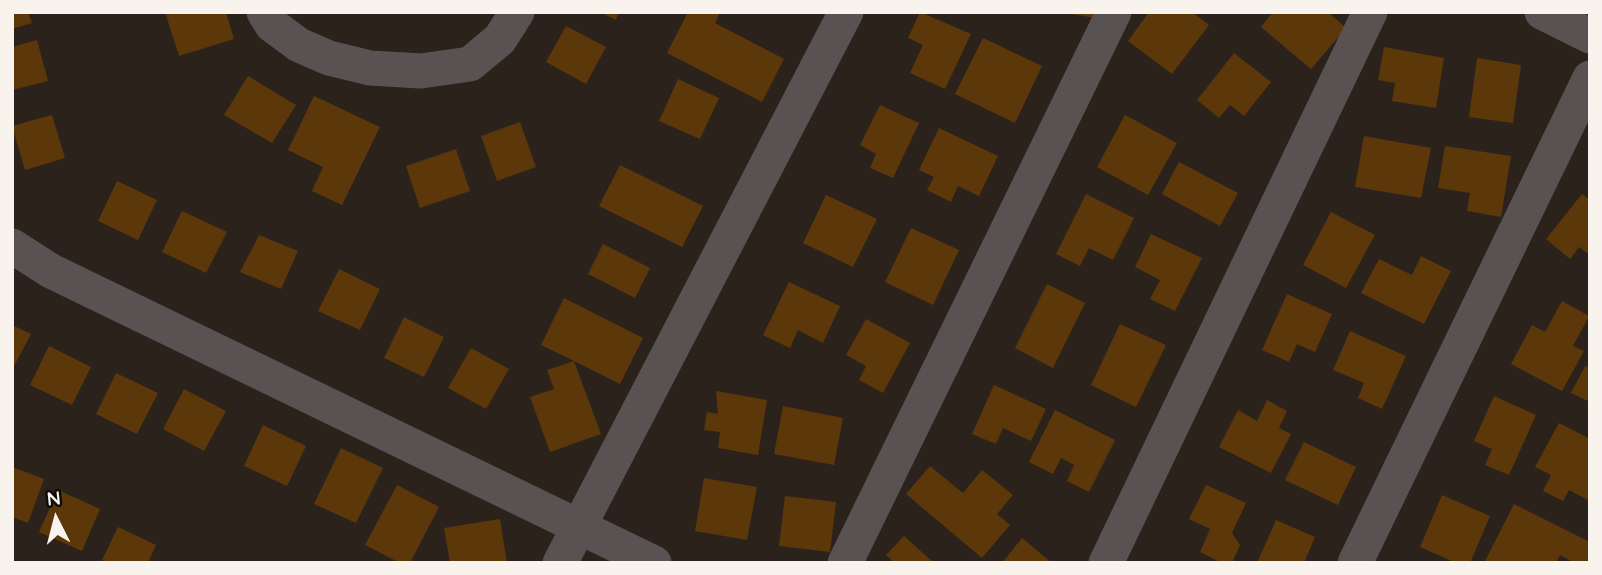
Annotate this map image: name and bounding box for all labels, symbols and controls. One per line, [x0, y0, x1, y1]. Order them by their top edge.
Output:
north arrow [21, 484, 91, 554]
text: N [46, 485, 62, 511]

